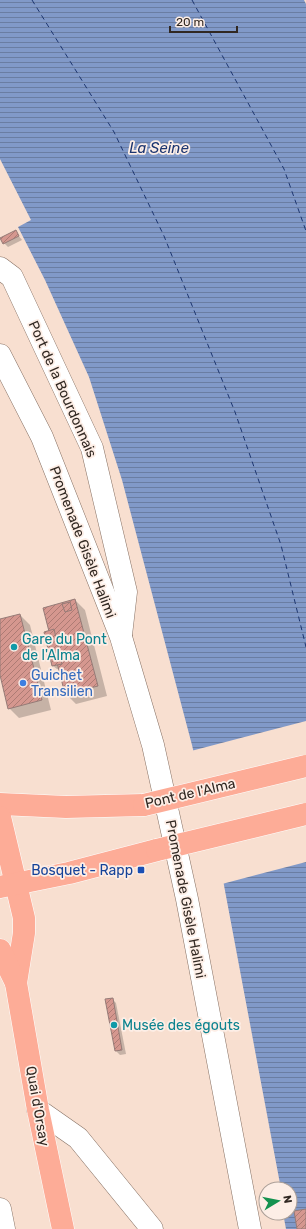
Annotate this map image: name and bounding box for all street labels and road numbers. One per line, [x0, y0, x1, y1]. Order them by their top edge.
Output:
street label: Port de la Bourdonnais [25, 318, 100, 460]
street label: Promenade Gisèle Halimi [46, 464, 119, 620]
street label: Pont de l'Alma [143, 775, 237, 812]
street label: Promenade Gisèle Halimi [162, 818, 209, 980]
street label: Quai d'Orsay [22, 1065, 53, 1148]

